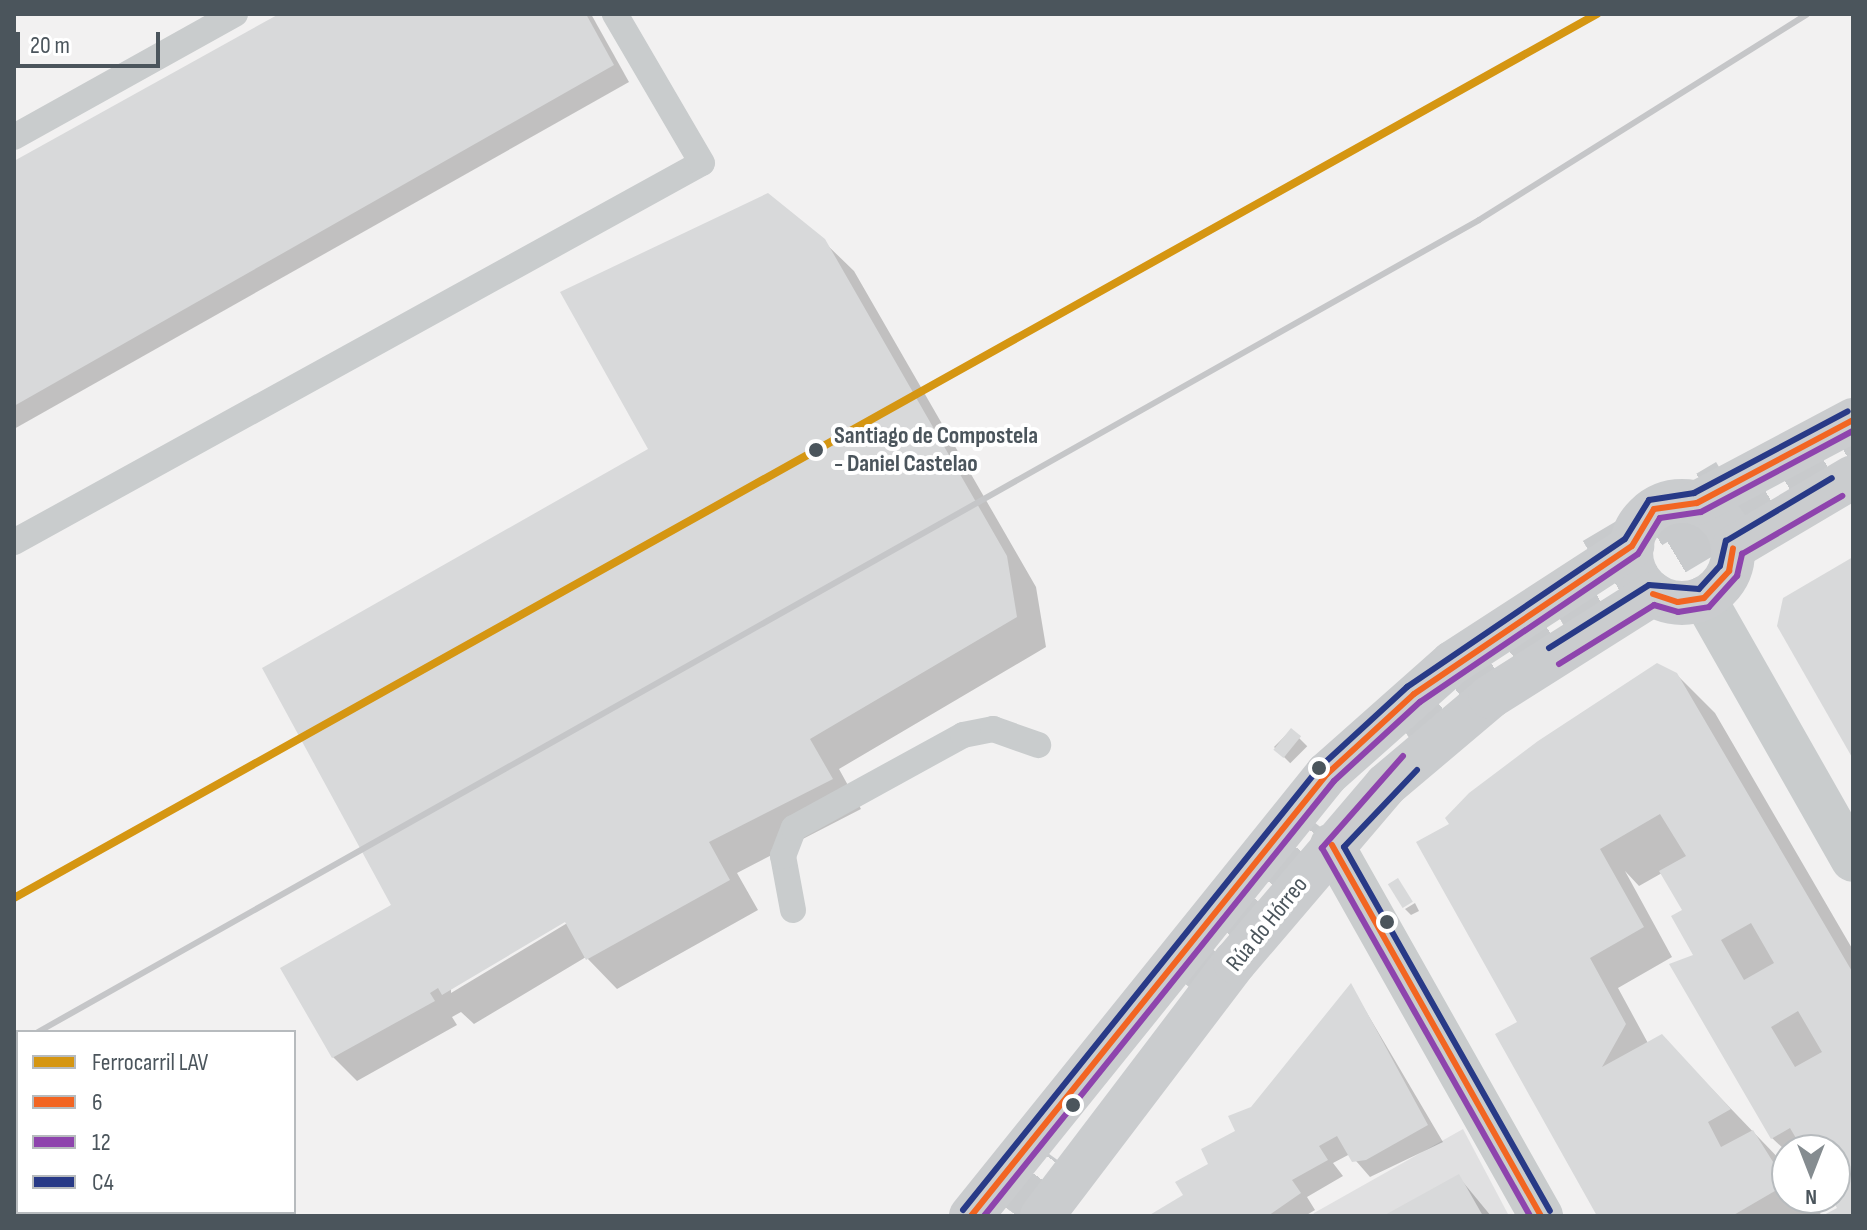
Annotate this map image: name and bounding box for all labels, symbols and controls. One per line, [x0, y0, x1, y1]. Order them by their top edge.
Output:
scale bar [20, 16, 164, 66]
text: 20 m [30, 31, 70, 60]
place label: Santiago de Compostela - Daniel Castelao [834, 422, 1038, 478]
marker: Santiago de Compostela - Daniel Castelao [805, 439, 827, 461]
unlabelled marker [1311, 760, 1327, 776]
street label: Rúa do Hórreo [1220, 871, 1314, 977]
unlabelled marker [1379, 914, 1395, 930]
legend [16, 1030, 296, 1214]
text: Ferrocarril LAV [92, 1048, 208, 1077]
text: 6 [92, 1088, 103, 1117]
unlabelled marker [1065, 1097, 1081, 1113]
text: 12 [92, 1128, 111, 1157]
north arrow [1771, 1134, 1851, 1214]
text: C4 [92, 1168, 114, 1197]
text: N [1805, 1183, 1817, 1210]

